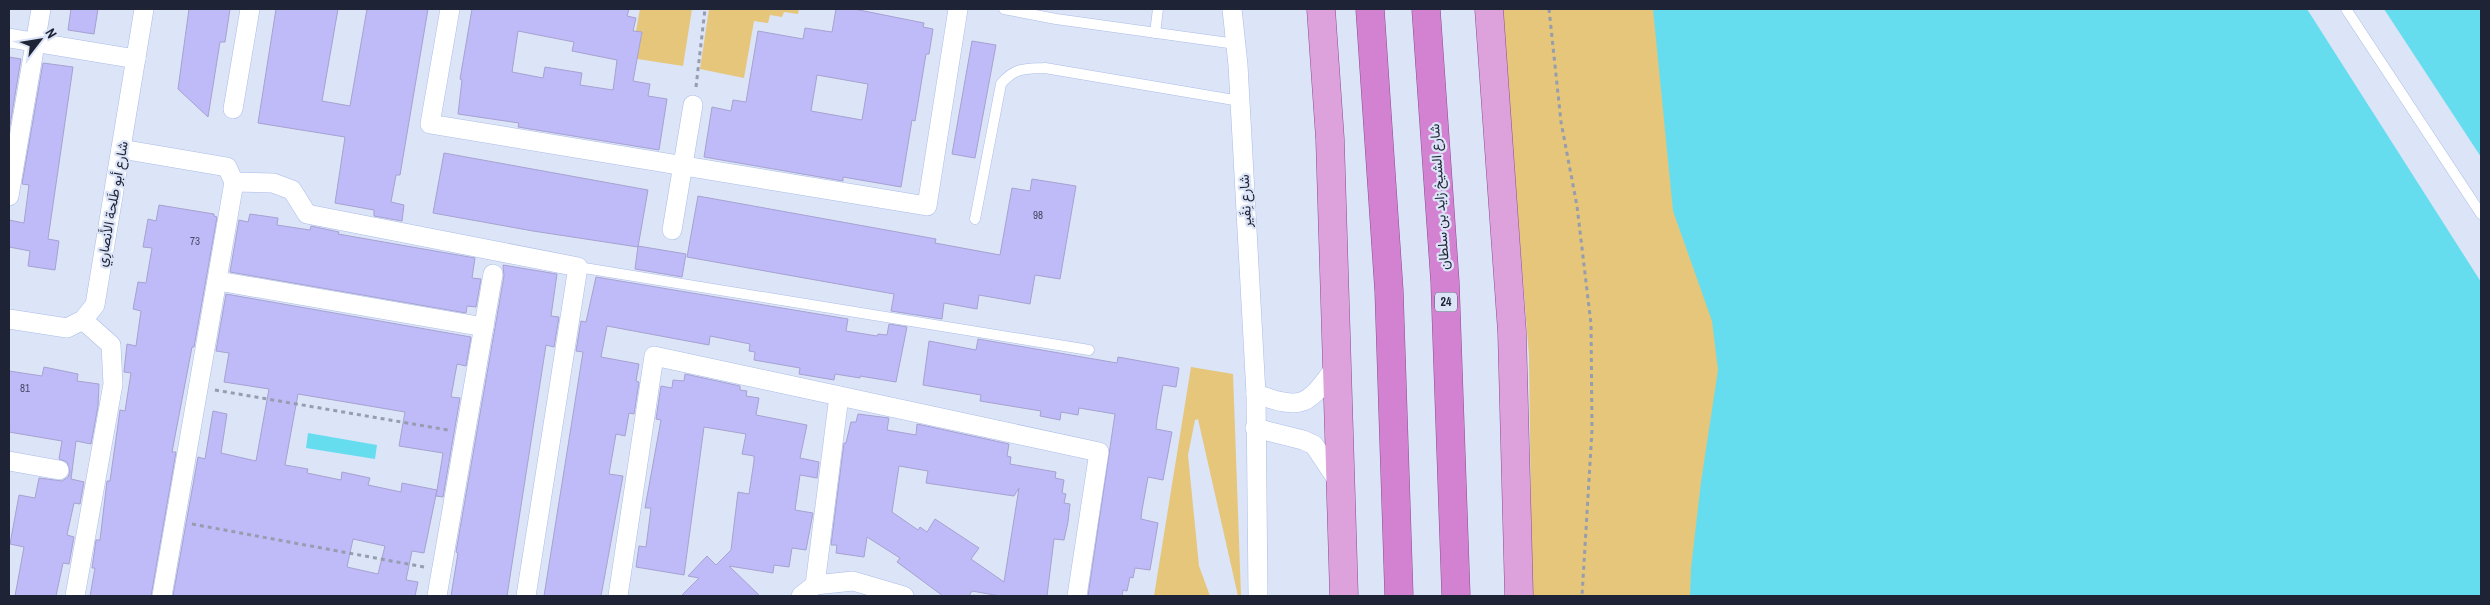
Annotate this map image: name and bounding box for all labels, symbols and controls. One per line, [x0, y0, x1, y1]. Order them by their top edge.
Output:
north arrow [15, 15, 65, 65]
text: N [41, 25, 61, 41]
street label: شارع الشيخ زايد بن سلطان [1425, 123, 1455, 271]
street label: شارع أبو طَلحة الأَنصارِي [91, 140, 135, 269]
street label: شارع نِفَير [1235, 174, 1257, 229]
house number: 98 [1033, 208, 1043, 222]
house number: 73 [190, 234, 200, 248]
road number: 24 [1435, 292, 1457, 312]
house number: 81 [20, 381, 30, 395]

